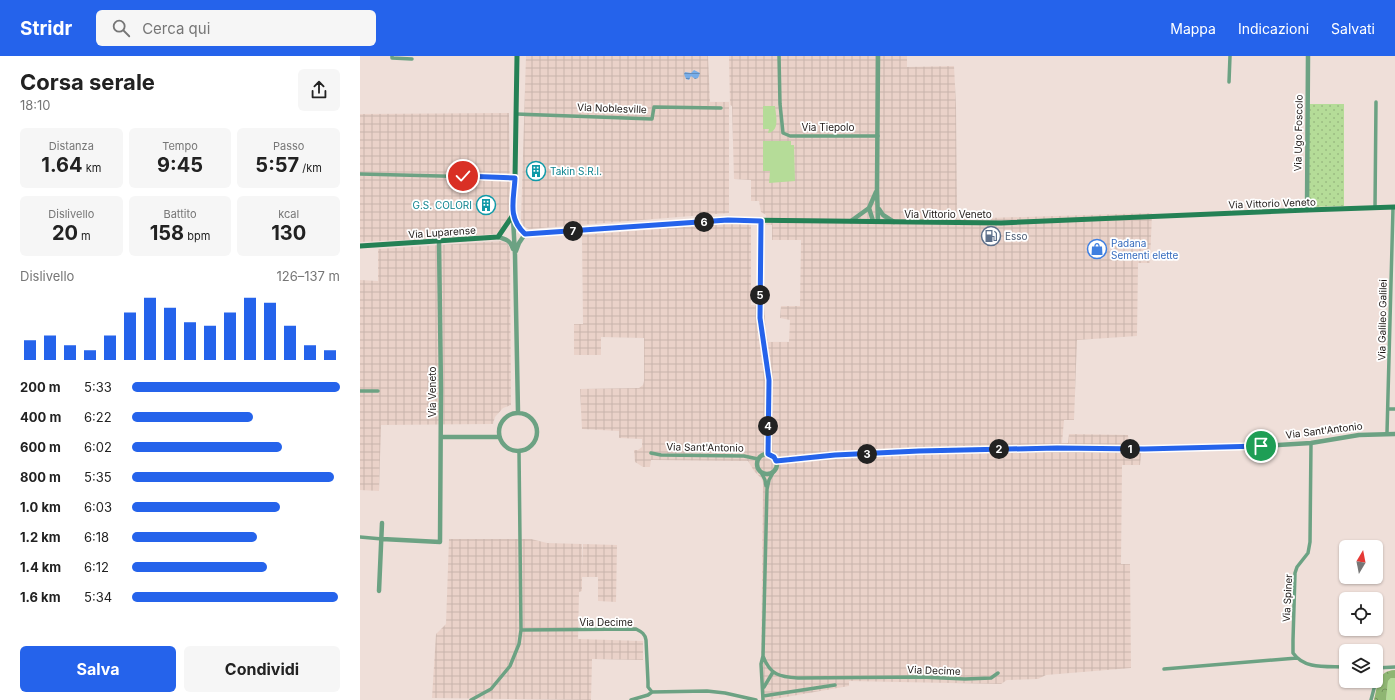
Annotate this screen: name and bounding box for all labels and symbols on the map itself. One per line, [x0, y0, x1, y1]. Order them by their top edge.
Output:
street label: Via Ugo Foscolo [1291, 94, 1305, 172]
street label: Via Noblesville [577, 101, 647, 115]
street label: Via Tiepolo [802, 121, 855, 133]
pin [446, 159, 480, 193]
building icon: Takin S.R.l. [525, 160, 547, 182]
place label: Takin S.R.l. [550, 165, 602, 177]
building icon: G.S. COLORI [475, 194, 497, 216]
street label: Via Vittorio Veneto [1228, 195, 1316, 211]
place label: G.S. COLORI [412, 199, 472, 211]
street label: Via Vittorio Veneto [904, 208, 992, 220]
pin: 6 [694, 212, 714, 232]
pin: 7 [563, 221, 583, 241]
street label: Via Luparense [408, 224, 476, 240]
fuel station icon: Esso [980, 225, 1002, 247]
place label: Esso [1005, 230, 1028, 242]
place label: Padana Sementi elette [1111, 237, 1179, 261]
shop icon: Padana Sementi elette [1086, 238, 1108, 260]
street label: Via Galileo Galilei [1375, 279, 1389, 361]
pin: 5 [750, 285, 770, 305]
street label: Via Veneto [426, 367, 438, 417]
pin: 4 [758, 416, 778, 436]
street label: Via Sant'Antonio [1285, 419, 1363, 441]
pin [1244, 429, 1278, 463]
pin: 2 [989, 439, 1009, 459]
pin: 1 [1120, 439, 1140, 459]
street label: Via Sant'Antonio [666, 440, 744, 454]
pin: 3 [857, 444, 877, 464]
north arrow [1339, 540, 1383, 584]
street label: Via Spiner [1280, 573, 1294, 622]
street label: Via Decime [579, 616, 633, 628]
street label: Via Decime [907, 663, 961, 677]

